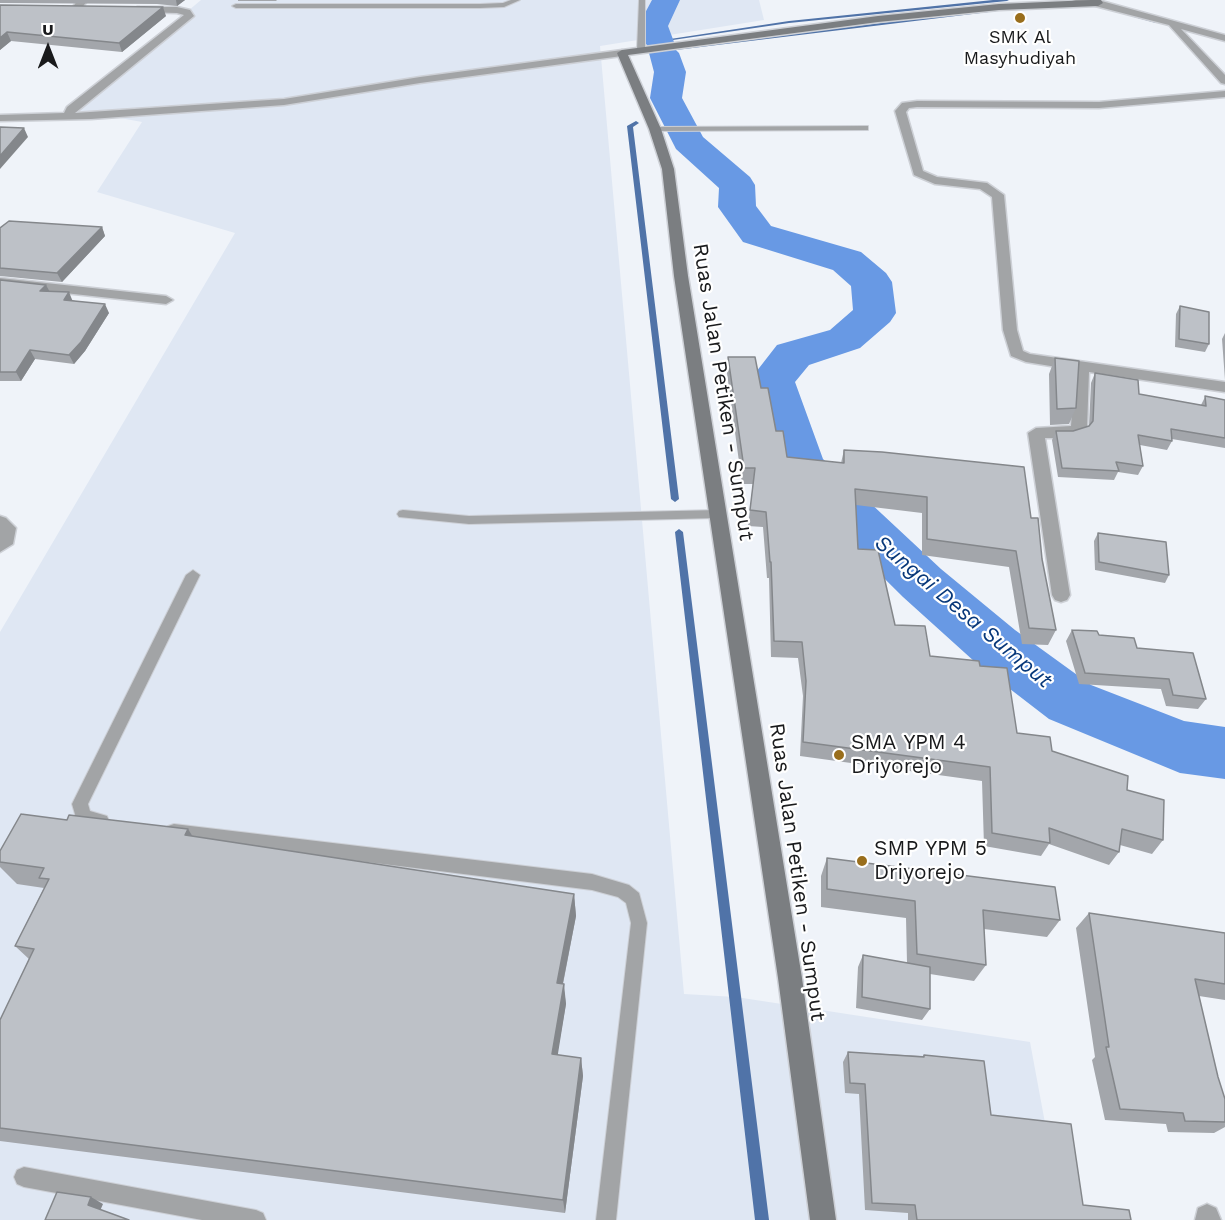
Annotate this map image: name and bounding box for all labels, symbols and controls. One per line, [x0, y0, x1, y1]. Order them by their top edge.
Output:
marker: SMK Al Masyhudiyah [1013, 11, 1027, 25]
north arrow [18, 18, 78, 78]
text: U [42, 20, 54, 39]
place label: SMK Al Masyhudiyah [964, 27, 1076, 70]
street label: Ruas Jalan Petiken - Sumput [687, 242, 759, 542]
water label: Sungai Desa Sumput [869, 530, 1057, 694]
street label: Ruas Jalan Petiken - Sumput [764, 722, 830, 1022]
place label: SMA YPM 4 Driyorejo [851, 730, 966, 780]
marker: SMA YPM 4 Driyorejo [832, 748, 846, 762]
place label: SMP YPM 5 Driyorejo [874, 836, 987, 886]
marker: SMP YPM 5 Driyorejo [855, 854, 869, 868]

